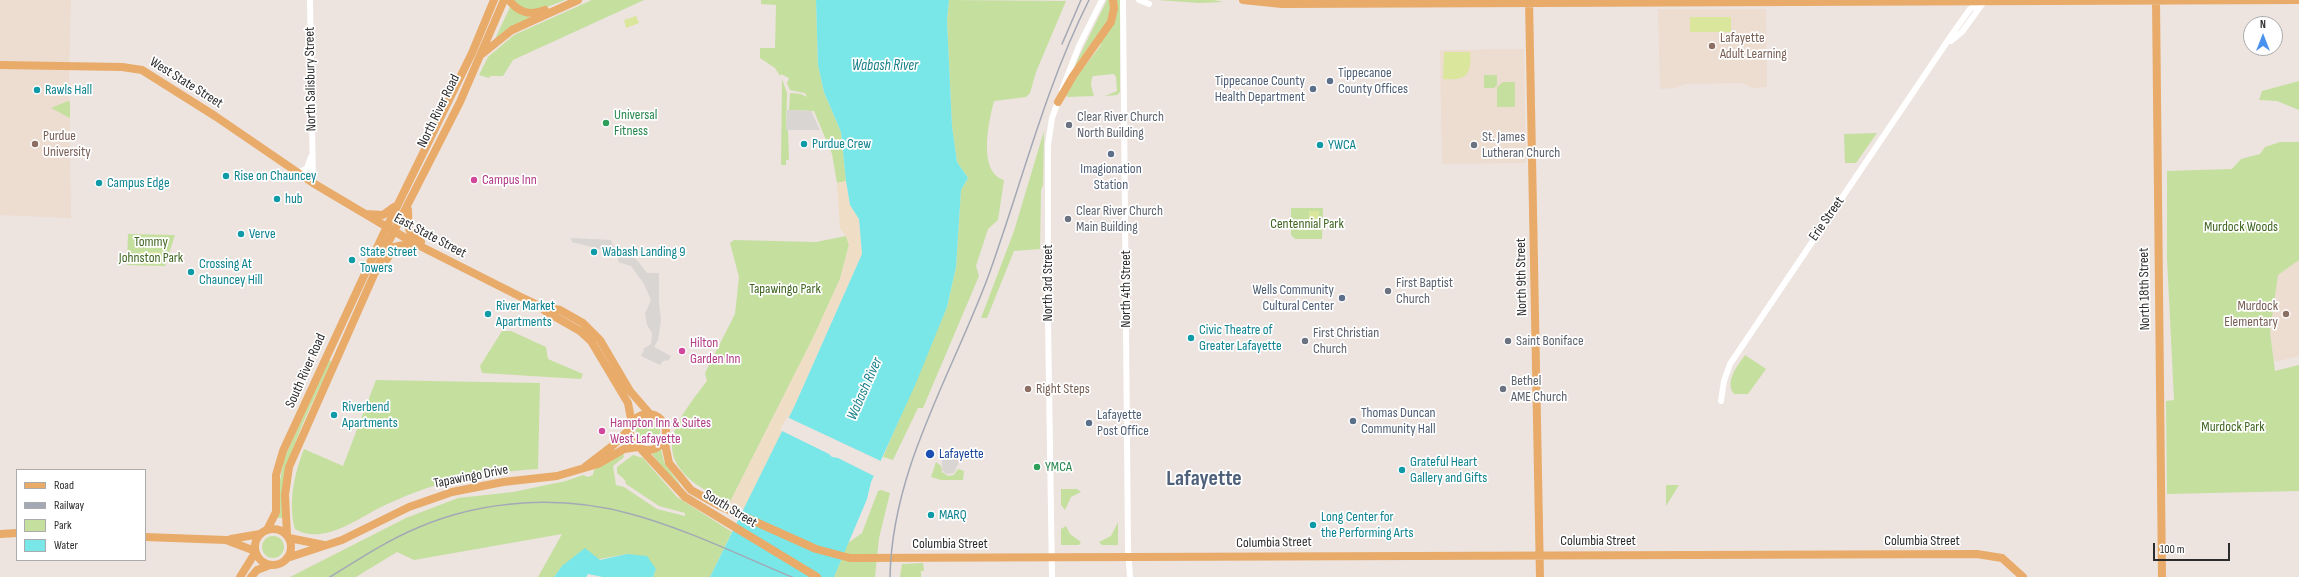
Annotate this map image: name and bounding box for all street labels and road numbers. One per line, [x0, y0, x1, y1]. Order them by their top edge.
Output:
street label: North Salisbury Street [302, 27, 320, 131]
street label: West State Street [146, 54, 226, 112]
street label: North River Road [414, 72, 464, 150]
street label: Erie Street [1806, 194, 1848, 244]
street label: East State Street [391, 210, 469, 262]
street label: North 9th Street [1513, 238, 1531, 316]
street label: North 3rd Street [1040, 245, 1056, 321]
street label: North 18th Street [2136, 248, 2154, 330]
street label: North 4th Street [1118, 250, 1134, 328]
street label: South River Road [282, 331, 330, 411]
street label: Tapawingo Drive [432, 462, 510, 492]
street label: South Street [700, 486, 760, 532]
street label: Columbia Street [1560, 533, 1636, 549]
street label: Columbia Street [1884, 533, 1960, 549]
street label: Columbia Street [1236, 534, 1312, 552]
street label: Columbia Street [912, 536, 988, 552]

